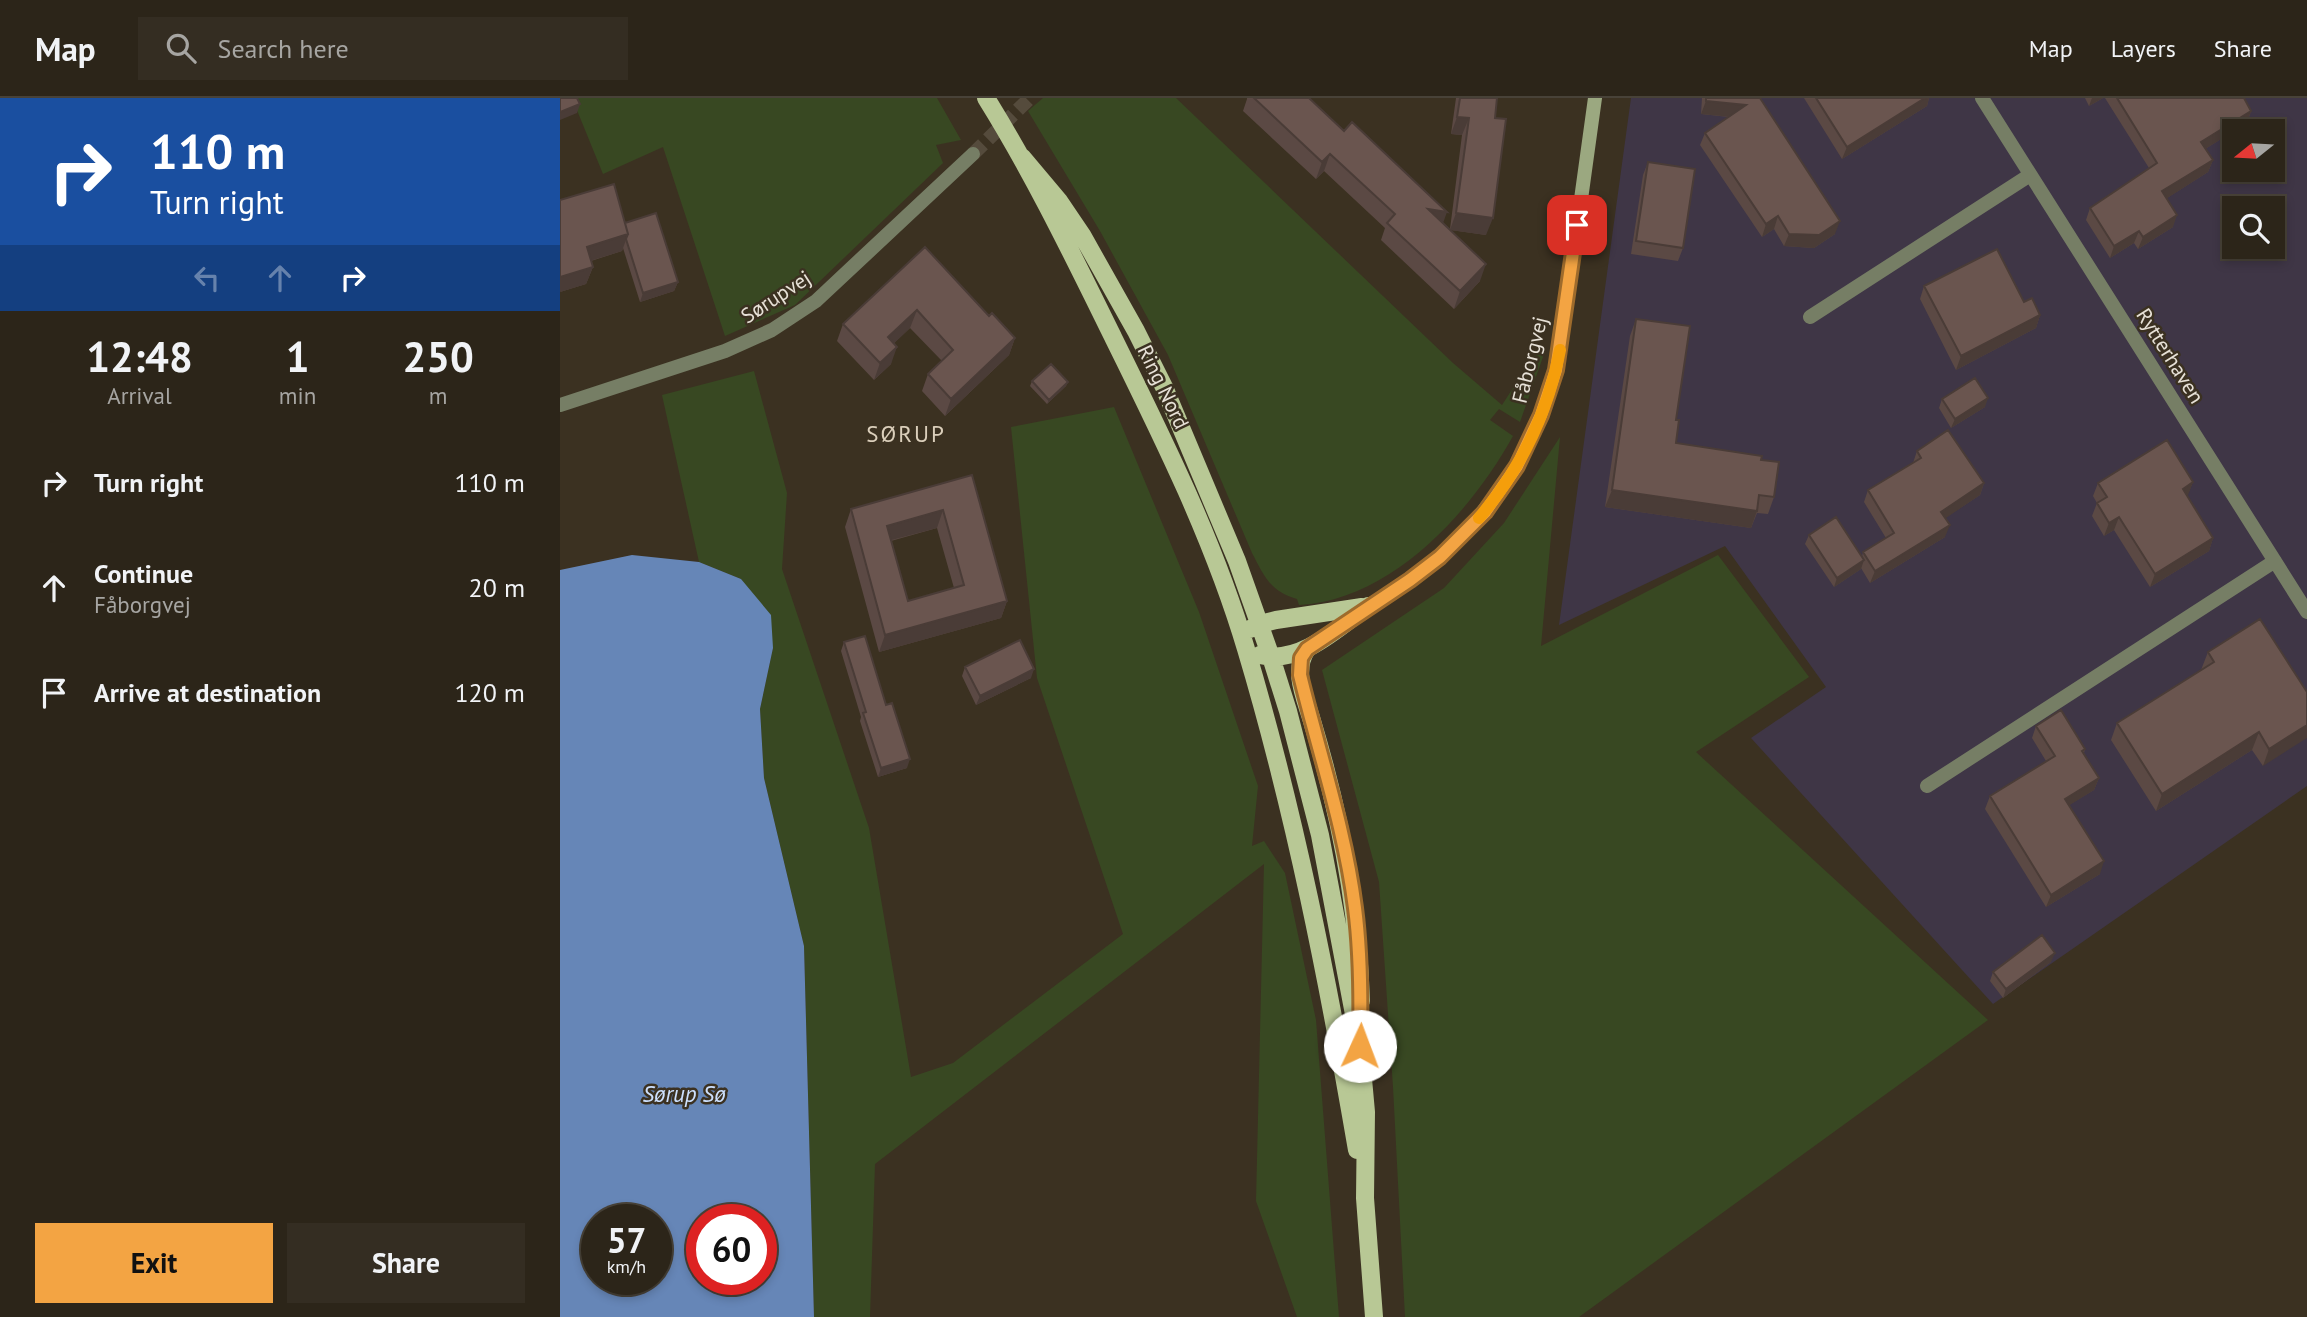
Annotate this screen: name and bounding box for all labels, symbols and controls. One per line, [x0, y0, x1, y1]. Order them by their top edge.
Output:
search box [138, 17, 628, 80]
text: Map [35, 27, 96, 70]
icon: search [162, 29, 200, 67]
text: Search here [218, 32, 349, 65]
text: Map [2029, 33, 2073, 64]
text: Layers [2111, 33, 2176, 64]
text: Share [2214, 33, 2272, 64]
text: 110 m [150, 119, 285, 183]
north arrow [2222, 119, 2286, 182]
map controls [2222, 119, 2285, 259]
icon: right [35, 126, 126, 217]
text: Turn right [150, 181, 284, 223]
pin [1547, 195, 1607, 255]
button: search [2222, 196, 2285, 259]
icon: arrive [1558, 206, 1596, 244]
icon: left [188, 259, 226, 297]
icon: ahead [261, 259, 299, 297]
icon: right [334, 259, 372, 297]
street label: Sørupvej [736, 264, 816, 329]
street label: Rytterhaven [2131, 303, 2210, 408]
street label: Fåborgvej [1506, 314, 1553, 406]
text: 12:48 [86, 329, 193, 384]
text: 1 [286, 329, 309, 384]
text: 250 [402, 329, 474, 384]
street label: Ring Nord [1132, 340, 1195, 433]
text: Arrival [107, 381, 172, 410]
text: min [279, 381, 316, 410]
text: m [429, 381, 447, 410]
district label: SØRUP [866, 419, 946, 448]
icon: right [35, 464, 73, 502]
text: Turn right [94, 466, 203, 499]
text: 110 m [454, 466, 525, 499]
text: Continue [94, 557, 193, 590]
icon: ahead [35, 569, 73, 607]
text: 20 m [469, 571, 525, 604]
text: Fåborgvej [94, 590, 191, 619]
icon: arrive [35, 674, 73, 712]
text: Arrive at destination [94, 676, 321, 709]
text: 120 m [454, 676, 525, 709]
position arrow [1323, 1009, 1397, 1083]
water label: Sørup Sø [642, 1079, 726, 1108]
speed limit sign: 60 [686, 1204, 777, 1295]
text: 57 [607, 1217, 646, 1263]
button: Exit [35, 1223, 273, 1303]
button: Share [287, 1223, 525, 1303]
text: km/h [607, 1255, 646, 1278]

